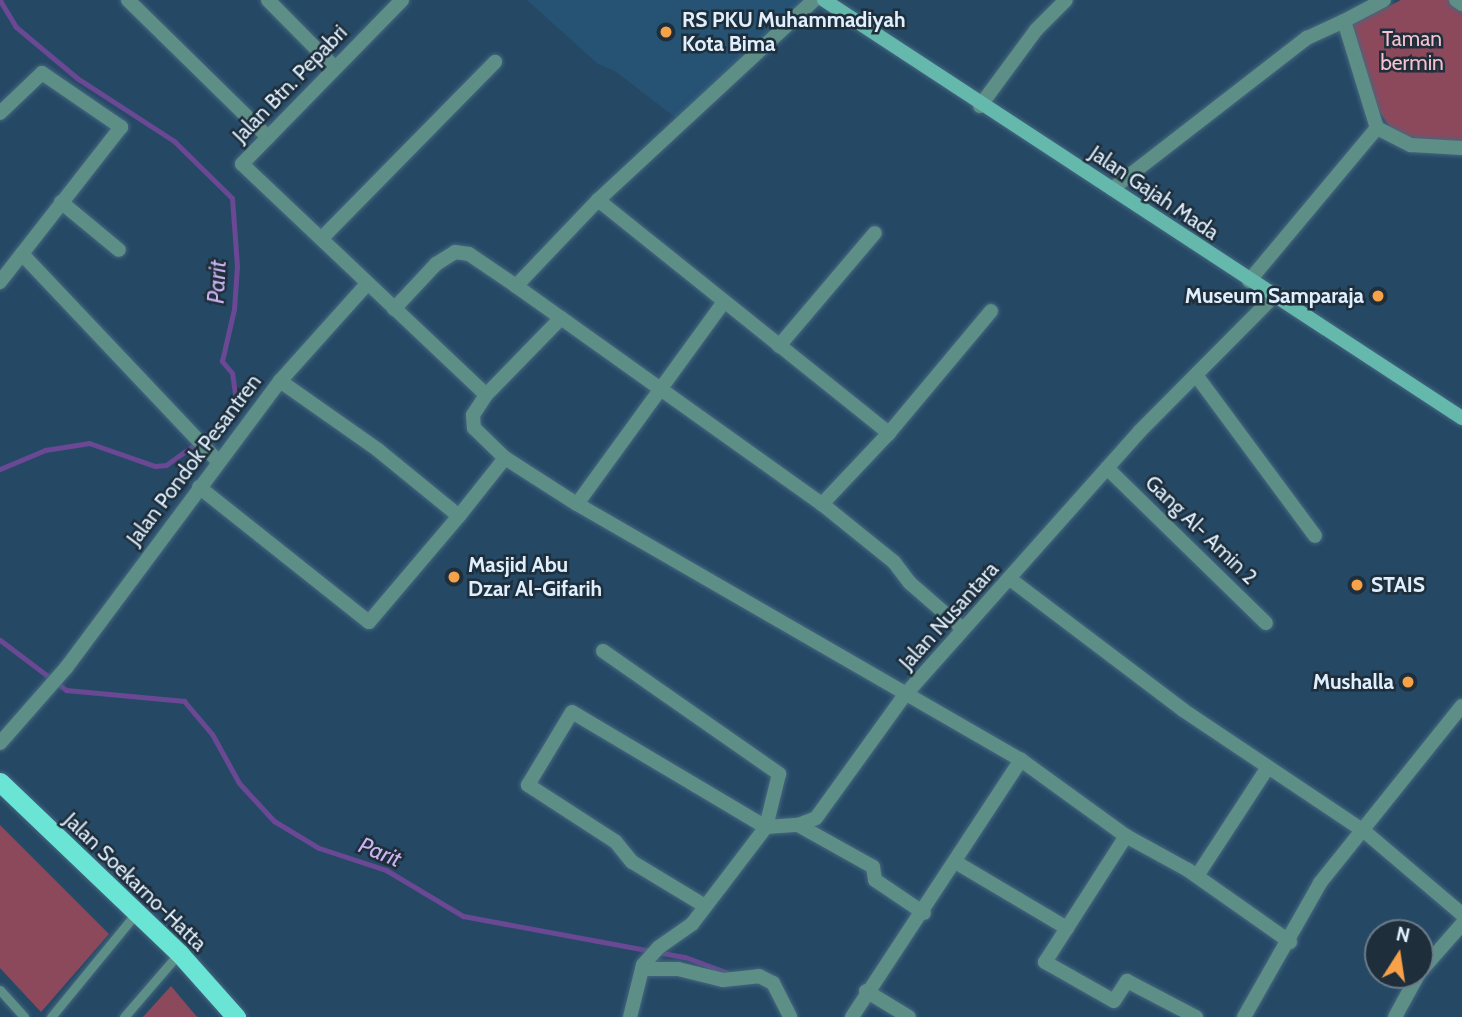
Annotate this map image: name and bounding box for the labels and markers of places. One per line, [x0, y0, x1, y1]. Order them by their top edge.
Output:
place label: RS PKU Muhammadiyah Kota Bima [682, 7, 906, 57]
marker: RS PKU Muhammadiyah Kota Bima [656, 22, 676, 42]
place label: Museum Samparaja [1185, 283, 1364, 309]
marker: Museum Samparaja [1370, 288, 1386, 304]
place label: Masjid Abu Dzar Al-Gifarih [468, 552, 602, 602]
marker: Masjid Abu Dzar Al-Gifarih [446, 569, 462, 585]
place label: STAIS [1371, 572, 1425, 598]
marker: STAIS [1349, 577, 1365, 593]
place label: Mushalla [1313, 669, 1394, 695]
marker: Mushalla [1400, 674, 1416, 690]

